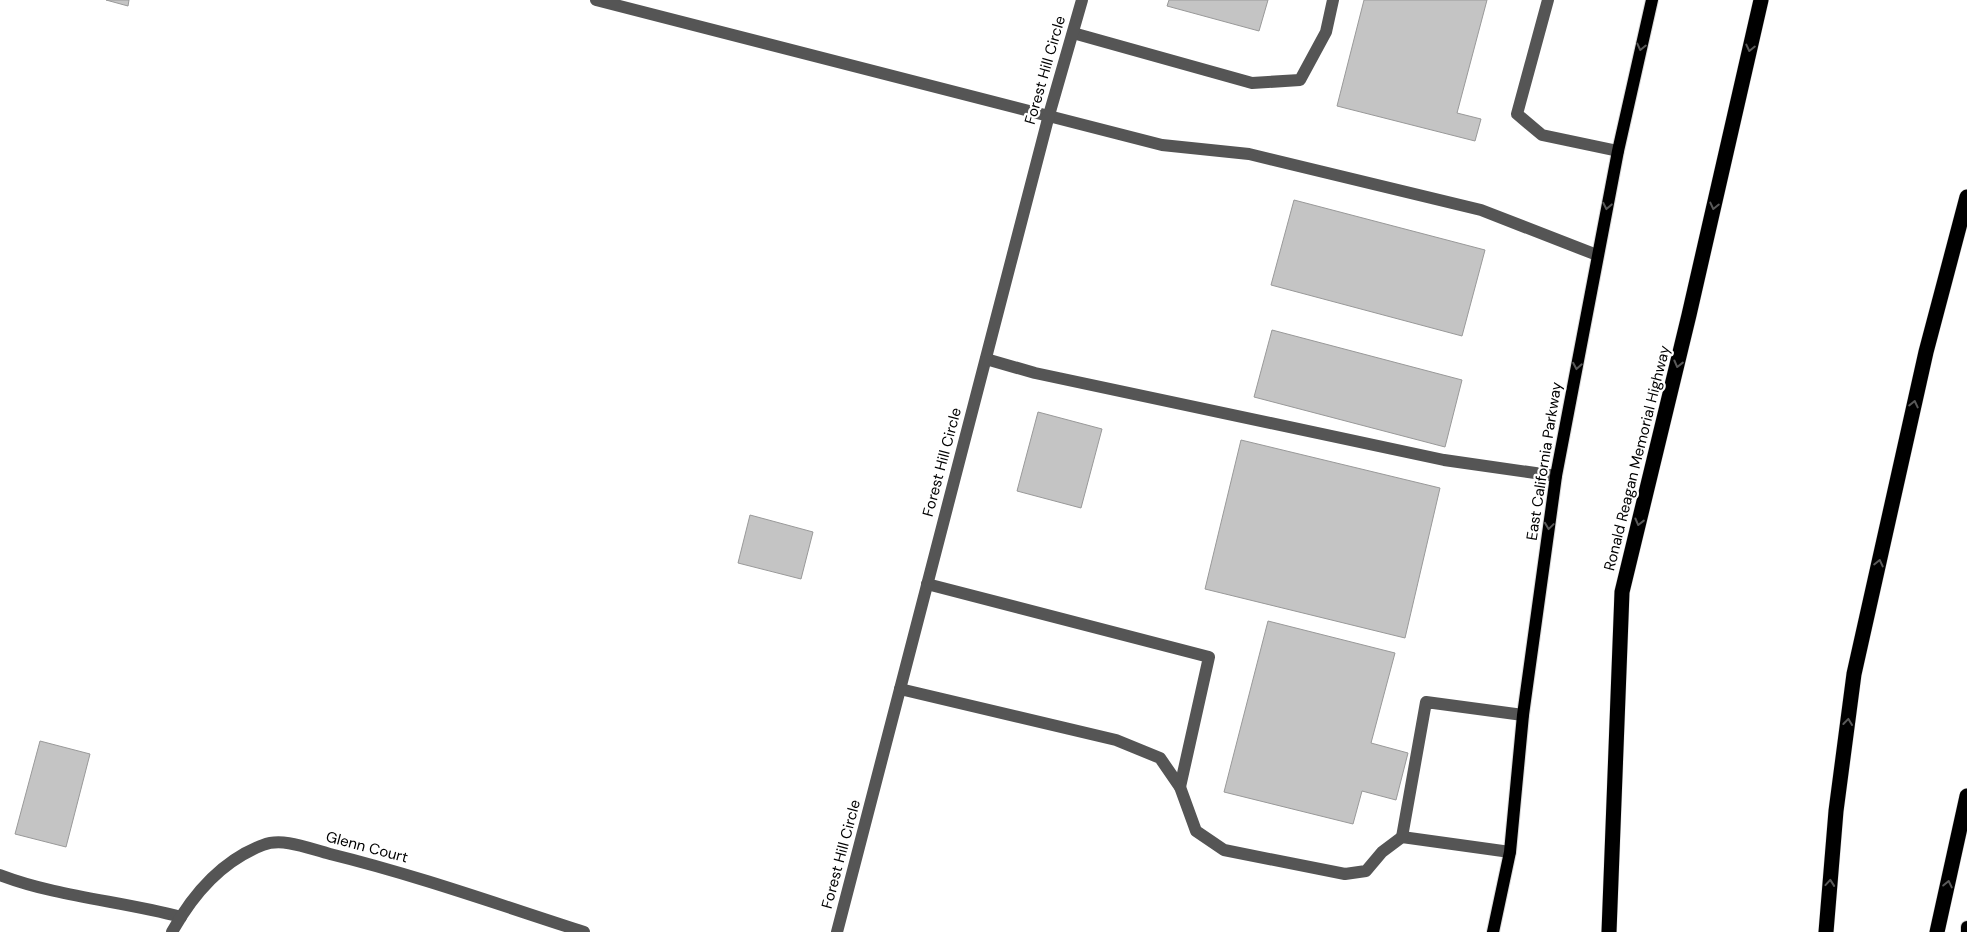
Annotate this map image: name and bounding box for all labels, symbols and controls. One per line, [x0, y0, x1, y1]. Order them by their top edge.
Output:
street label: Forest Hill Circle [1020, 13, 1070, 127]
one-way arrow [1636, 43, 1647, 52]
one-way arrow [1745, 43, 1756, 52]
one-way arrow [1602, 202, 1612, 211]
one-way arrow [1709, 202, 1720, 210]
street label: Ronald Reagan Memorial Highway [1599, 343, 1675, 573]
one-way arrow [1673, 360, 1683, 368]
one-way arrow [1572, 362, 1582, 370]
street label: East California Parkway [1522, 380, 1567, 542]
one-way arrow [1908, 400, 1919, 408]
street label: Forest Hill Circle [918, 405, 966, 519]
one-way arrow [1634, 518, 1645, 527]
one-way arrow [1545, 522, 1555, 530]
one-way arrow [1873, 558, 1883, 567]
one-way arrow [1842, 718, 1852, 726]
street label: Forest Hill Circle [817, 797, 865, 911]
street label: Glenn Court [324, 826, 410, 868]
one-way arrow [1824, 879, 1835, 887]
one-way arrow [1942, 880, 1952, 889]

